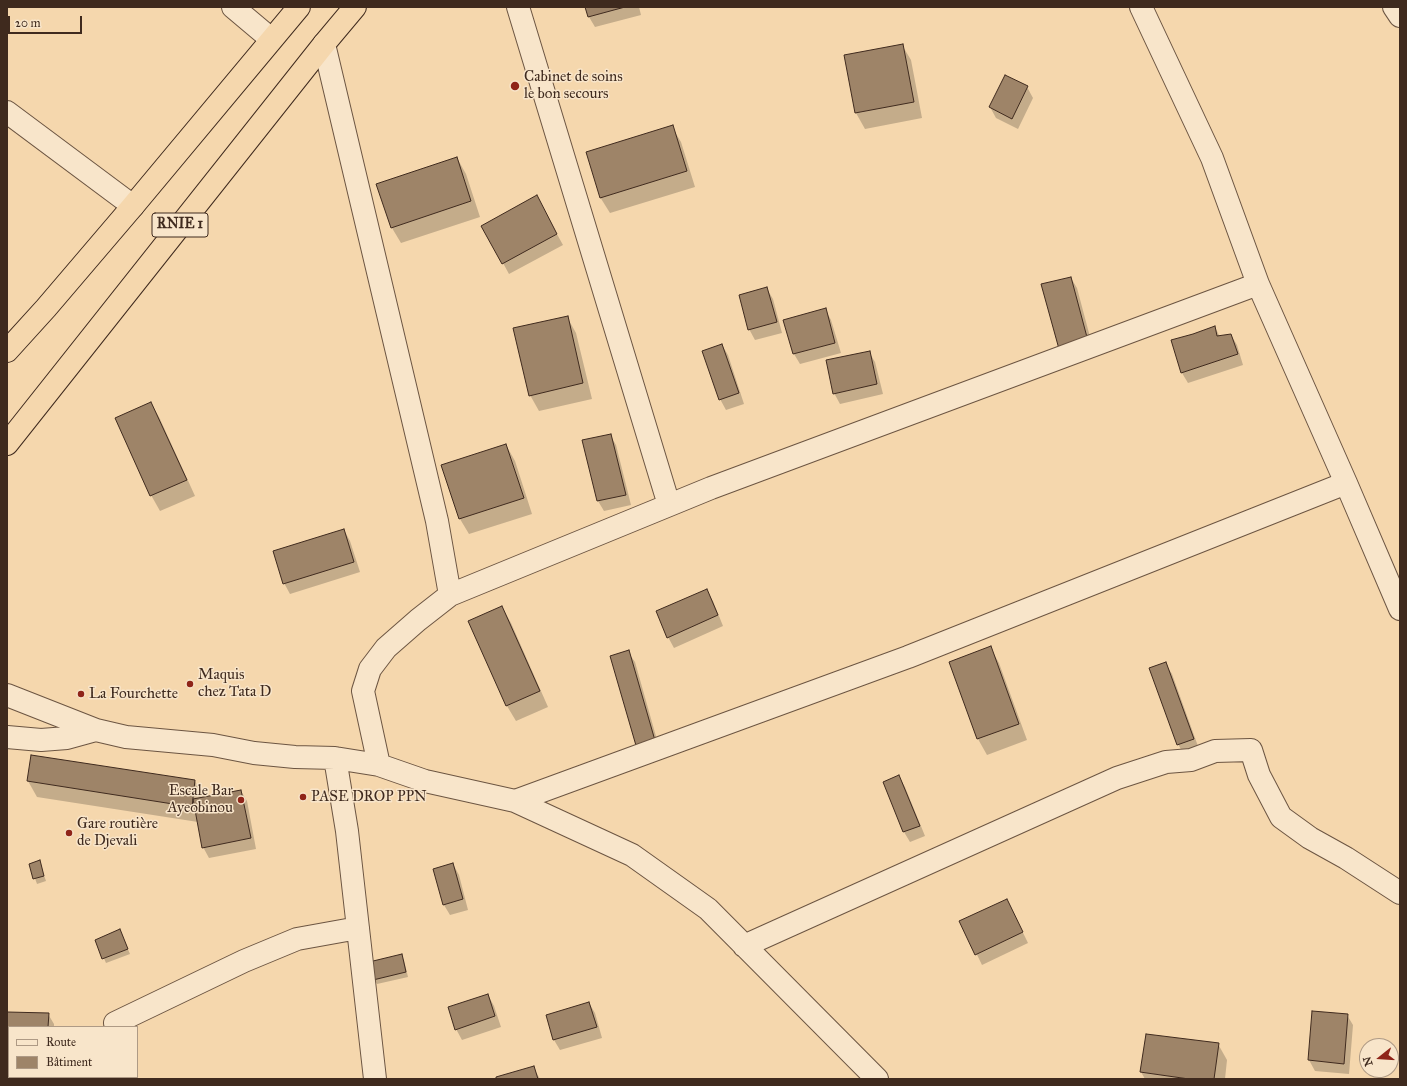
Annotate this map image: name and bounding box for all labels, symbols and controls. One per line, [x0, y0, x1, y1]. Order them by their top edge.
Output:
scale bar [10, 8, 84, 34]
text: 20 m [15, 16, 41, 30]
place label: Cabinet de soins le bon secours [524, 68, 623, 103]
marker: Cabinet de soins le bon secours [509, 80, 521, 92]
road number: RNIE 1 [152, 213, 208, 237]
place label: Maquis chez Tata D [198, 666, 271, 701]
marker: Maquis chez Tata D [185, 679, 195, 689]
place label: La Fourchette [89, 685, 178, 703]
marker: La Fourchette [76, 689, 86, 699]
place label: Escale Bar Ayeobinou [168, 782, 233, 817]
place label: PASE DROP PPN [311, 788, 427, 806]
marker: PASE DROP PPN [298, 792, 308, 802]
marker: Escale Bar Ayeobinou [236, 795, 246, 805]
place label: Gare routière de Djevali [77, 815, 158, 850]
marker: Gare routière de Djevali [64, 828, 74, 838]
legend [8, 1026, 138, 1078]
text: Route [46, 1035, 76, 1049]
north arrow [1359, 1038, 1399, 1078]
text: Bâtiment [46, 1055, 92, 1069]
text: N [1360, 1055, 1376, 1068]

